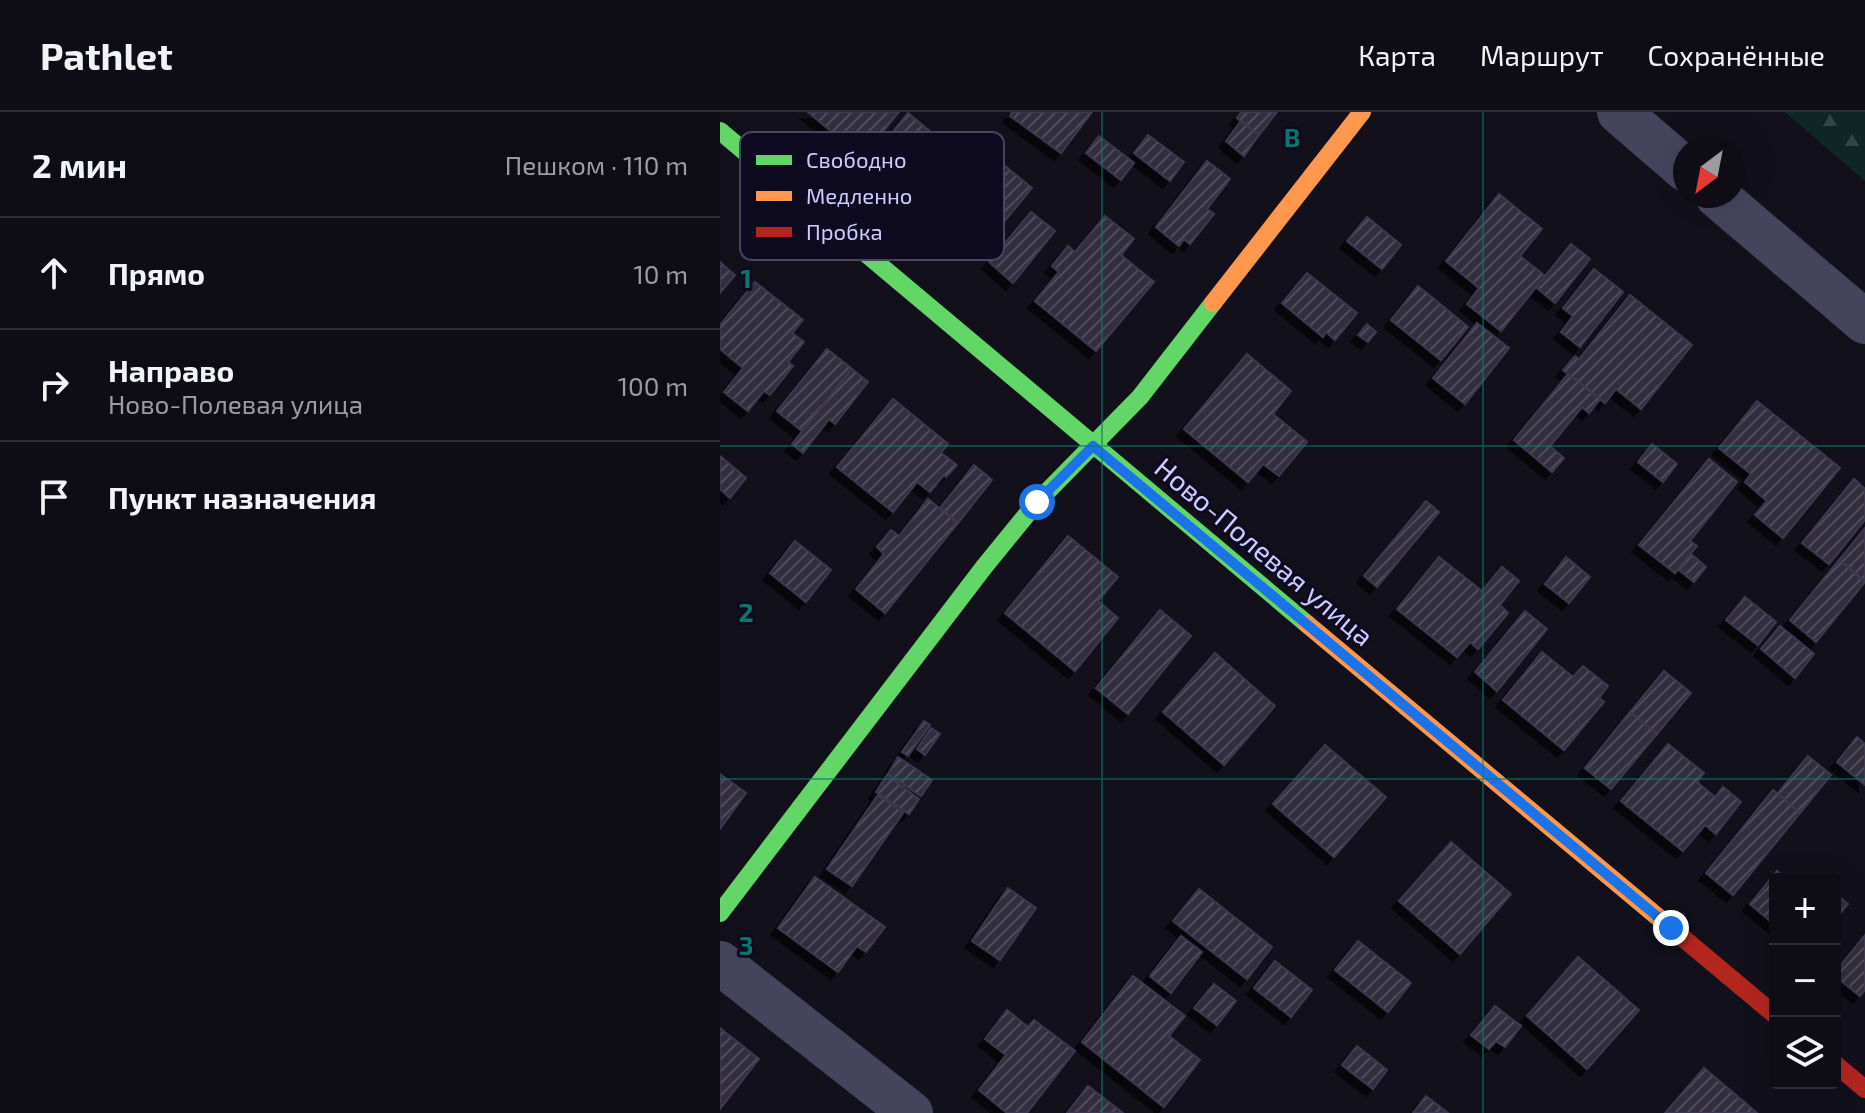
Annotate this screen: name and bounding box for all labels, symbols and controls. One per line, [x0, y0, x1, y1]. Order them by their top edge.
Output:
text: Pathlet [40, 32, 173, 78]
text: Карта [1358, 38, 1436, 72]
text: Маршрут [1480, 38, 1604, 72]
text: Сохранённые [1648, 38, 1825, 72]
text: B [1284, 121, 1300, 152]
legend [740, 132, 1004, 260]
north arrow [1673, 136, 1745, 208]
text: 2 мин [32, 144, 127, 185]
text: Свободно [806, 146, 906, 172]
text: Пешком · 110 m [505, 149, 688, 180]
text: Медленно [806, 182, 912, 208]
text: Пробка [806, 218, 883, 244]
icon: ahead [32, 251, 76, 295]
text: Прямо [108, 255, 205, 291]
text: 10 m [633, 258, 688, 289]
text: 1 [740, 262, 752, 293]
text: Направо [108, 352, 234, 388]
icon: right [32, 363, 76, 407]
text: 100 m [618, 370, 688, 401]
text: Ново-Полевая улица [108, 388, 363, 419]
street label: Ново-Полевая улица [1148, 450, 1381, 653]
icon: arrive [32, 475, 76, 519]
text: Пункт назначения [108, 479, 376, 515]
route start [1019, 484, 1055, 520]
text: 2 [738, 596, 754, 627]
map controls [1769, 873, 1841, 1089]
button: + [1769, 873, 1841, 945]
route end [1653, 910, 1689, 946]
text: 3 [739, 929, 753, 960]
button: − [1769, 945, 1841, 1017]
button: layers [1769, 1017, 1841, 1089]

